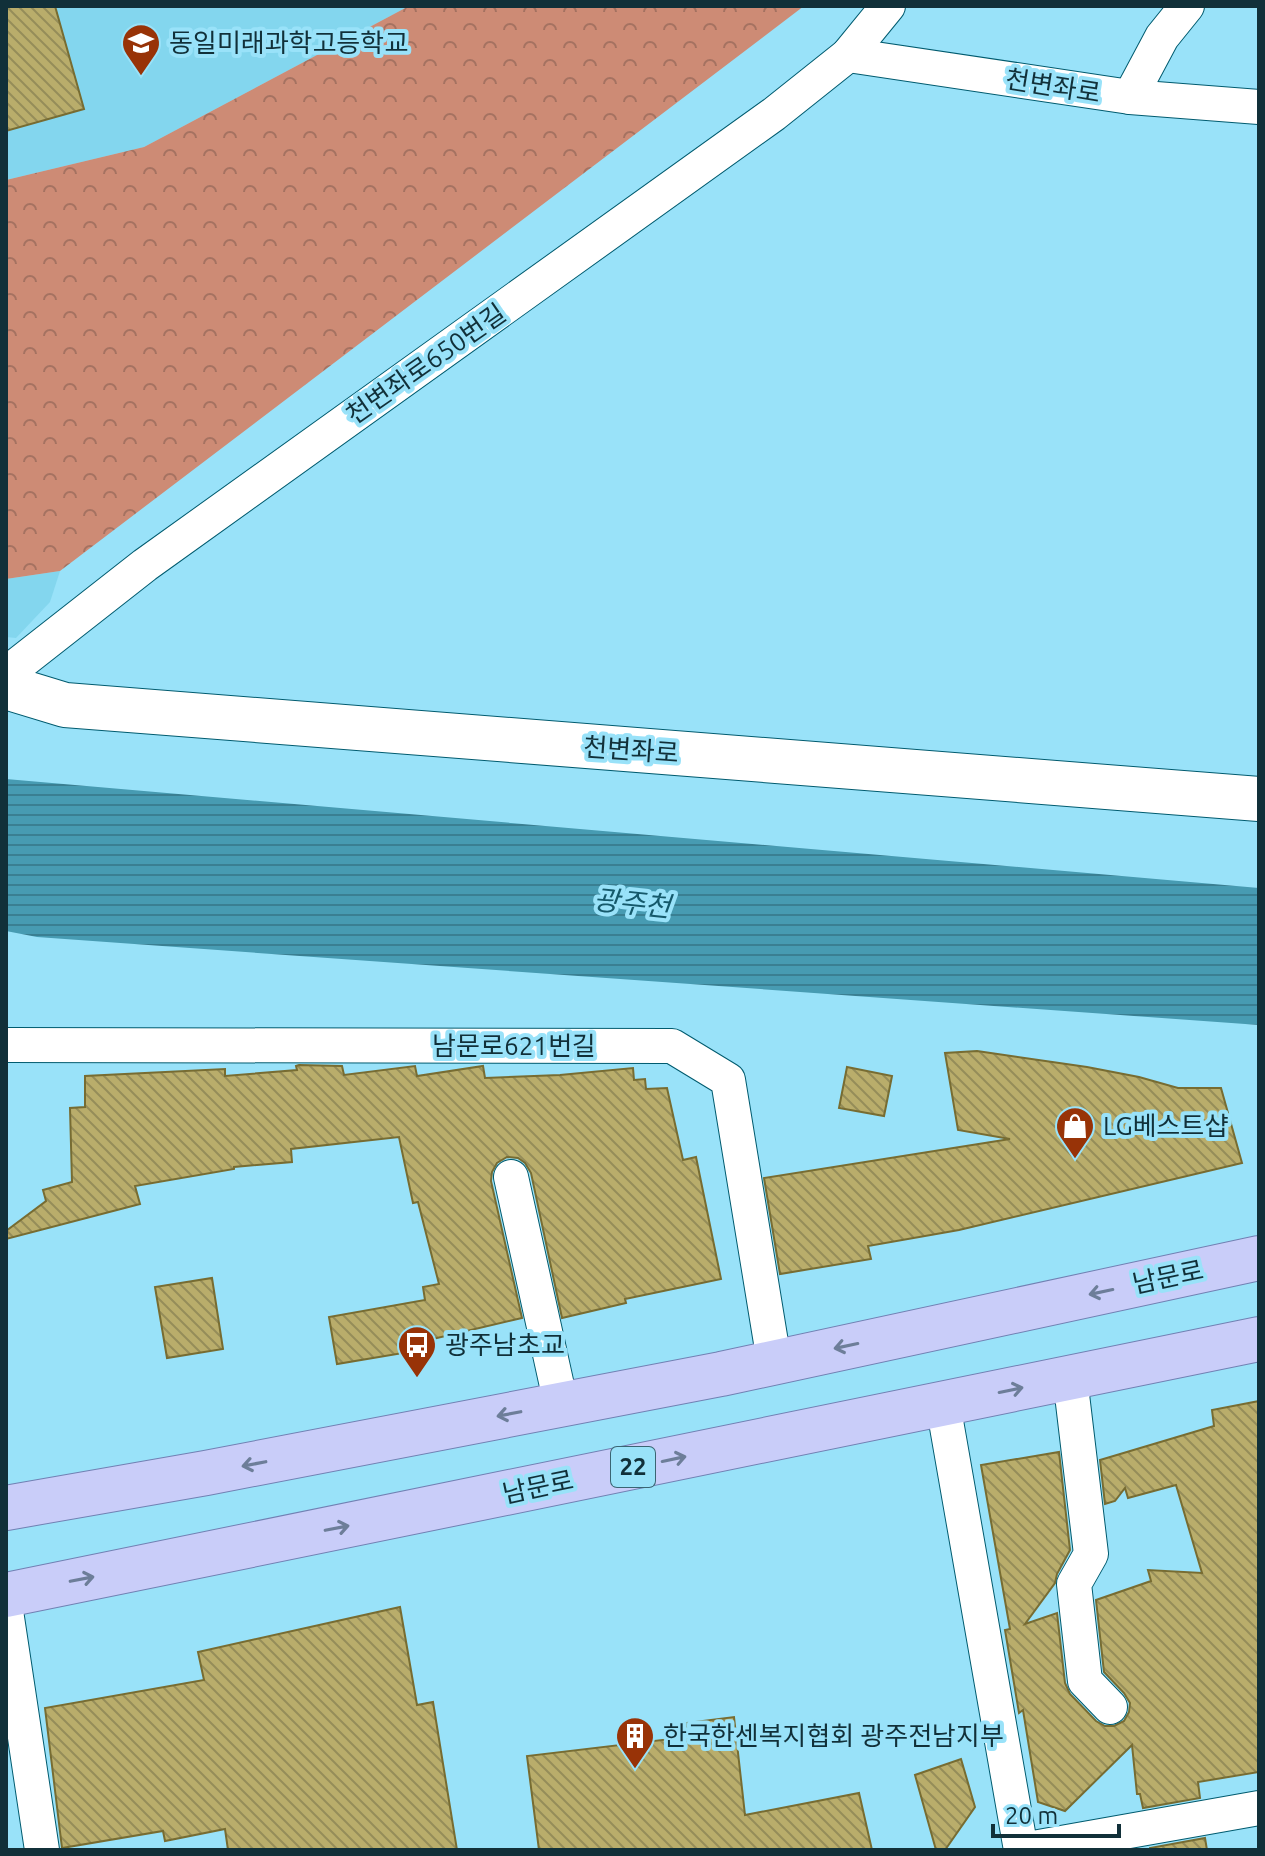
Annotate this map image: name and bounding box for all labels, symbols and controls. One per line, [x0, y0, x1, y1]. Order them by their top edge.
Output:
school or university icon: 동일미래과학고등학교 [120, 22, 162, 77]
place label: 동일미래과학고등학교 [169, 28, 408, 57]
street label: 천변좌로 [1004, 64, 1103, 107]
street label: 천변좌로650번길 [341, 298, 511, 429]
street label: 천변좌로 [582, 732, 680, 767]
water label: 광주천 [592, 883, 675, 922]
street label: 남문로621번길 [432, 1031, 596, 1060]
shop icon: LG베스트샵 [1054, 1105, 1096, 1160]
place label: LG베스트샵 [1103, 1111, 1228, 1140]
street label: 남문로 [1130, 1255, 1206, 1298]
one-way arrow [1088, 1285, 1114, 1300]
bus stop icon: 광주남초교 [396, 1324, 438, 1379]
place label: 광주남초교 [445, 1330, 565, 1359]
one-way arrow [834, 1339, 859, 1354]
one-way arrow [998, 1382, 1024, 1397]
one-way arrow [497, 1408, 522, 1423]
road number: 22 [611, 1447, 655, 1487]
one-way arrow [661, 1451, 687, 1466]
one-way arrow [242, 1457, 267, 1472]
street label: 남문로 [500, 1465, 576, 1508]
one-way arrow [324, 1519, 350, 1534]
one-way arrow [69, 1571, 95, 1586]
building icon: 한국한센복지협회 광주전남지부 [614, 1715, 656, 1770]
place label: 한국한센복지협회 광주전남지부 [663, 1721, 1004, 1750]
scale bar [993, 1788, 1119, 1838]
text: 20 m [1005, 1802, 1058, 1829]

